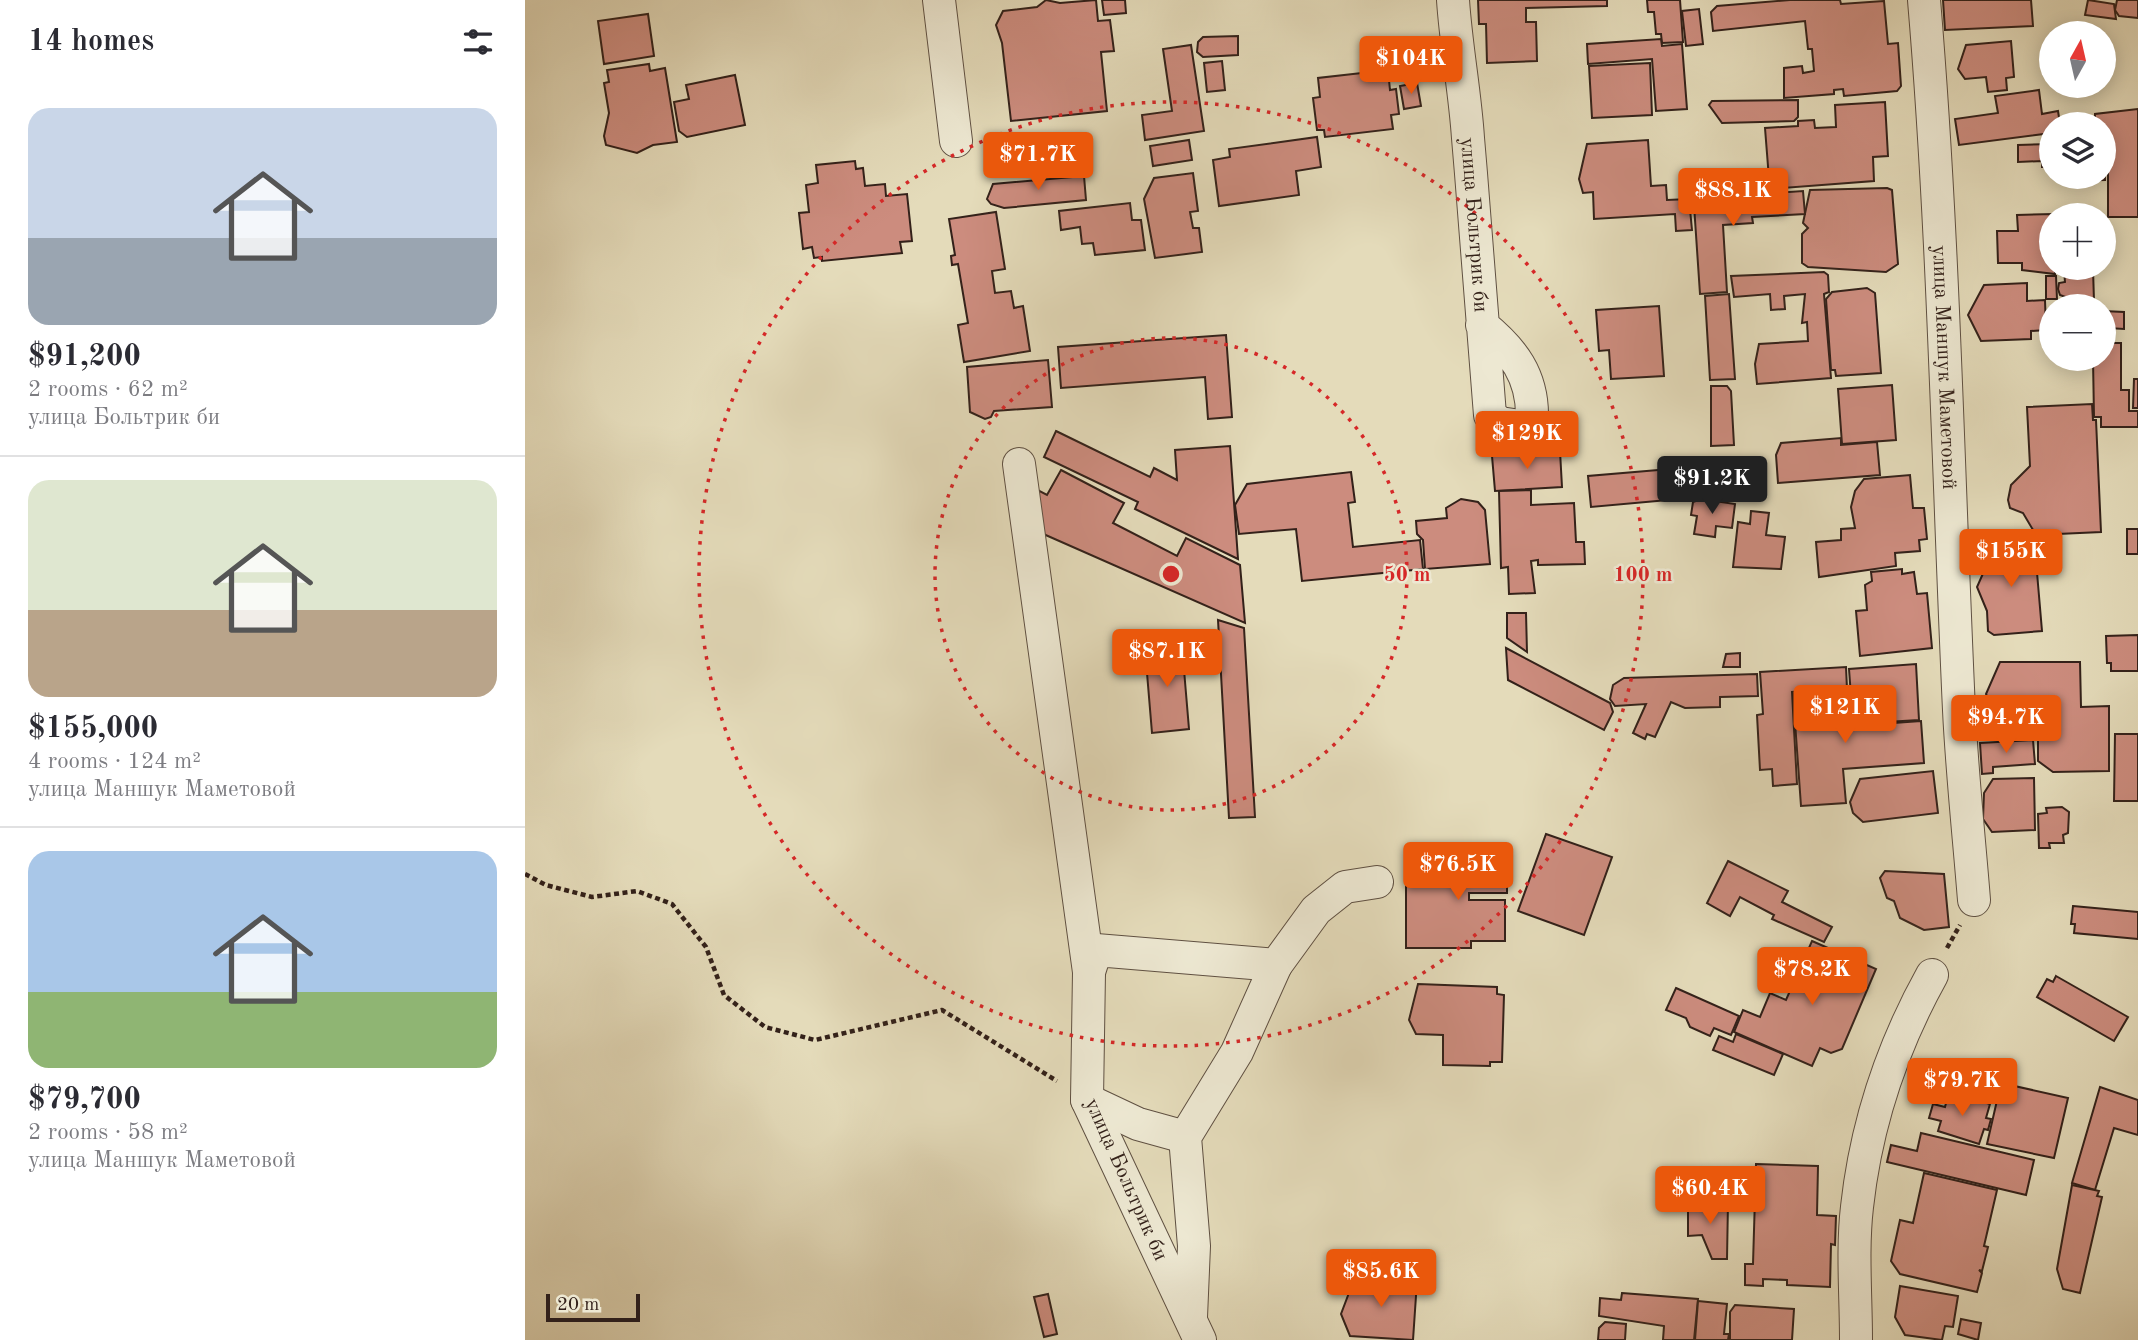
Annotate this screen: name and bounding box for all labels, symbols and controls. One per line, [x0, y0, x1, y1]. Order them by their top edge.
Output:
north arrow [2039, 21, 2116, 98]
map controls [2039, 21, 2116, 371]
icon: filters [459, 23, 497, 61]
text: 14 homes [28, 27, 154, 57]
pin: $104K [1362, 36, 1460, 96]
text: $104K [1375, 47, 1447, 70]
button: layers [2039, 112, 2116, 189]
pin: $71.7K [981, 132, 1095, 192]
street label: улица Больтрик би [1456, 137, 1491, 313]
text: $71.7K [999, 143, 1077, 166]
icon: home [200, 153, 326, 279]
pin: $88.1K [1676, 168, 1790, 228]
text: $88.1K [1694, 179, 1772, 202]
button: + [2039, 203, 2116, 280]
street label: улица Маншук Маметовой [1928, 245, 1959, 490]
button: − [2039, 294, 2116, 371]
text: $91,200 [28, 342, 141, 372]
text: 2 rooms · 62 m² [28, 378, 188, 401]
text: улица Больтрик би [28, 406, 220, 429]
pin: $129K [1478, 412, 1576, 471]
text: $129K [1491, 422, 1563, 445]
pin: $91.2K [1655, 456, 1769, 516]
text: $91.2K [1673, 467, 1751, 490]
icon: home [200, 525, 326, 651]
pin: $155K [1962, 530, 2060, 589]
text: $155K [1975, 540, 2047, 563]
centre of rings [1159, 562, 1183, 586]
text: 50 m [1383, 565, 1431, 586]
text: 100 m [1613, 565, 1673, 586]
pin: $87.1K [1110, 630, 1224, 689]
text: $87.1K [1128, 640, 1206, 663]
pin: $121K [1796, 686, 1894, 745]
text: $121K [1809, 696, 1881, 719]
pin: $94.7K [1949, 696, 2063, 755]
text: $94.7K [1967, 706, 2045, 729]
text: $155,000 [28, 714, 158, 744]
text: 4 rooms · 124 m² [28, 750, 201, 773]
text: улица Маншук Маметовой [28, 778, 296, 801]
pin: $76.5K [1401, 842, 1515, 902]
text: $76.5K [1419, 853, 1497, 876]
icon: home [200, 896, 326, 1022]
pin: $78.2K [1755, 948, 1869, 1007]
text: $78.2K [1773, 958, 1851, 981]
pin: $79.7K [1905, 1058, 2019, 1118]
text: $79.7K [1923, 1069, 2001, 1092]
text: $79,700 [28, 1085, 141, 1115]
street label: улица Больтрик би [1080, 1095, 1171, 1264]
text: 2 rooms · 58 m² [28, 1121, 188, 1144]
text: улица Маншук Маметовой [28, 1149, 296, 1172]
pin: $60.4K [1653, 1166, 1767, 1226]
text: $60.4K [1671, 1177, 1749, 1200]
pin: $85.6K [1324, 1250, 1438, 1309]
text: $85.6K [1342, 1260, 1420, 1283]
scale bar [546, 1291, 641, 1323]
text: 20 m [557, 1296, 599, 1315]

